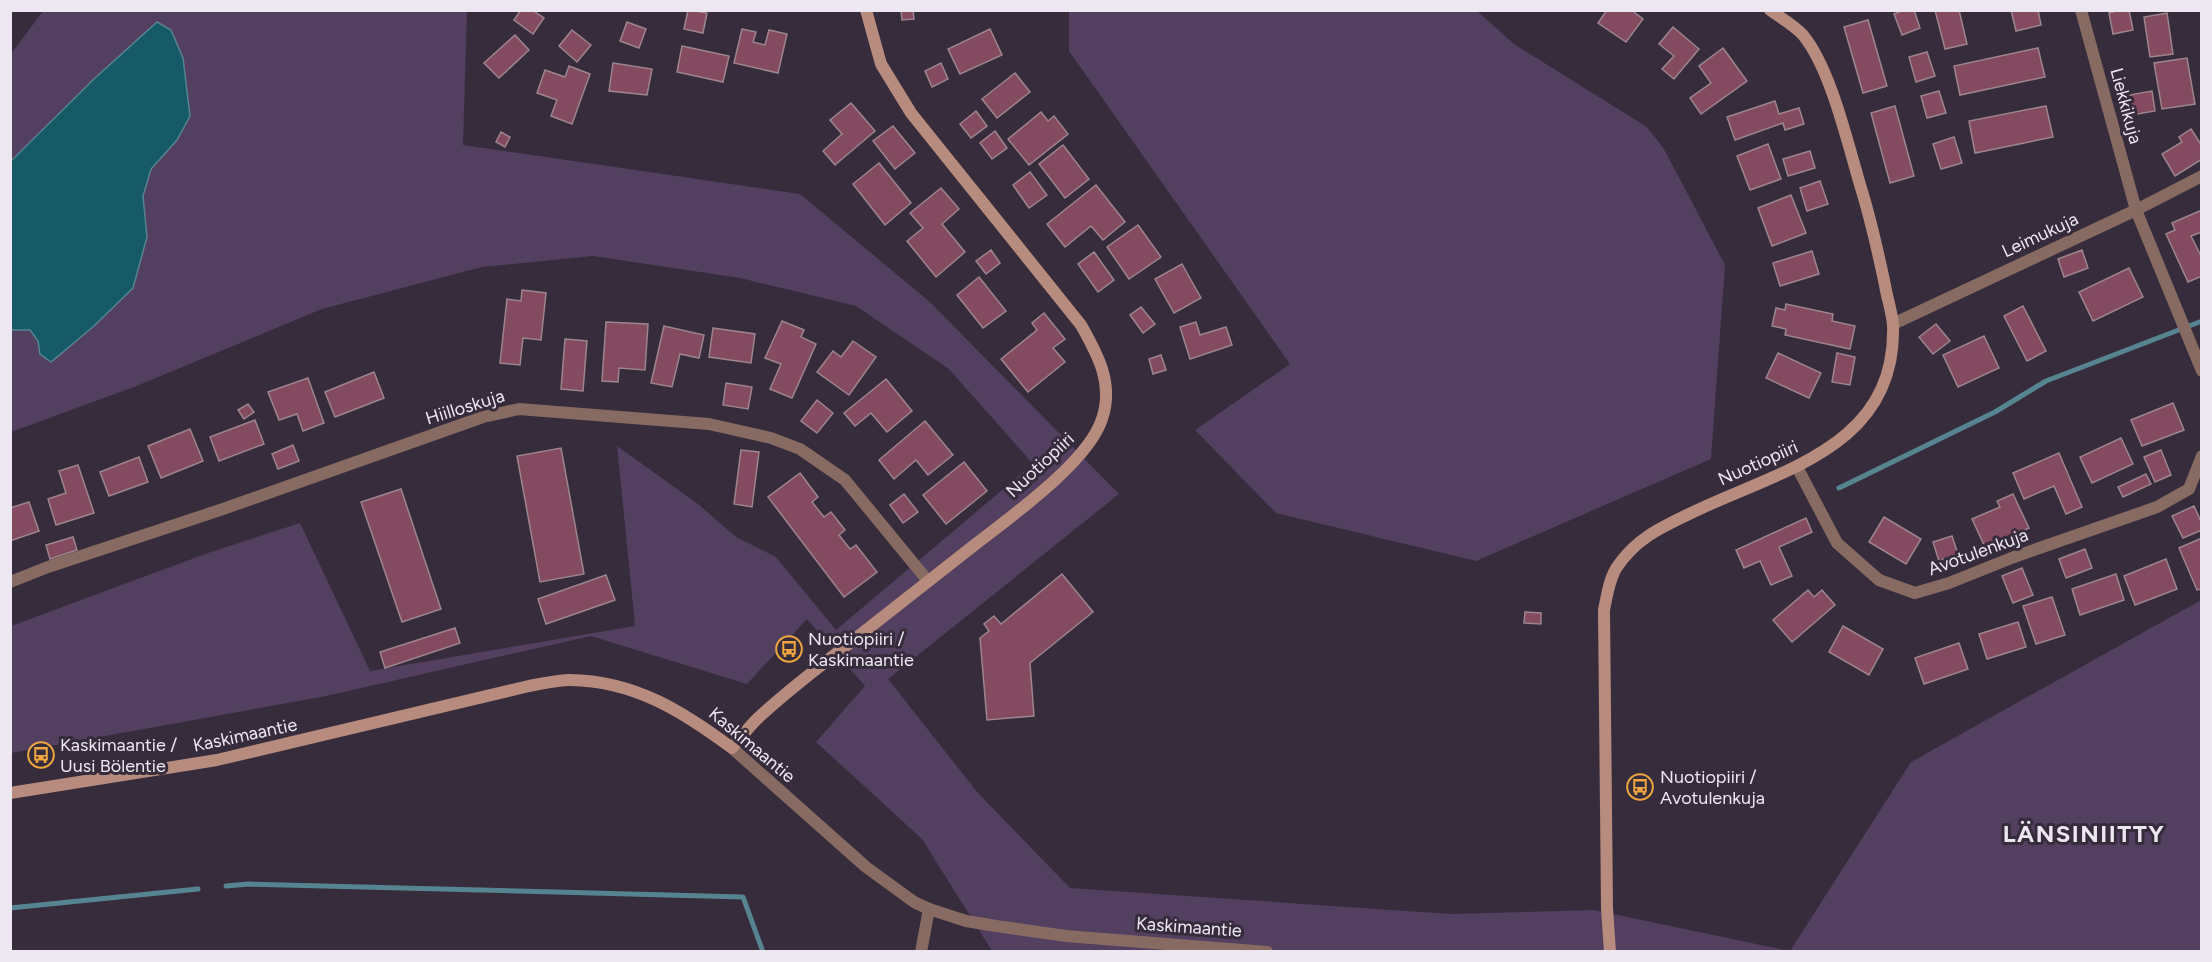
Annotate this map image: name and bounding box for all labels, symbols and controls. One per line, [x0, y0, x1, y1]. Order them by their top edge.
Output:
street label: Liekkikuja [2105, 66, 2147, 146]
street label: Leimukuja [1998, 208, 2082, 262]
street label: Hiilloskuja [423, 385, 507, 429]
street label: Nuotiopiiri [1001, 428, 1079, 502]
street label: Nuotiopiiri [1715, 436, 1801, 490]
street label: Avotulenkuja [1925, 524, 2031, 580]
place label: Nuotiopiiri / Kaskimaantie [808, 628, 914, 671]
bus stop icon: Nuotiopiiri / Kaskimaantie [774, 634, 804, 664]
street label: Kaskimaantie [704, 703, 800, 788]
street label: Kaskimaantie [191, 713, 299, 757]
place label: Kaskimaantie / Uusi Bölentie [60, 734, 177, 777]
bus stop icon: Kaskimaantie / Uusi Bölentie [26, 740, 56, 770]
place label: Nuotiopiiri / Avotulenkuja [1660, 766, 1765, 809]
bus stop icon: Nuotiopiiri / Avotulenkuja [1625, 772, 1655, 802]
district label: LÄNSINIITTY [2003, 819, 2165, 848]
street label: Kaskimaantie [1135, 912, 1243, 942]

